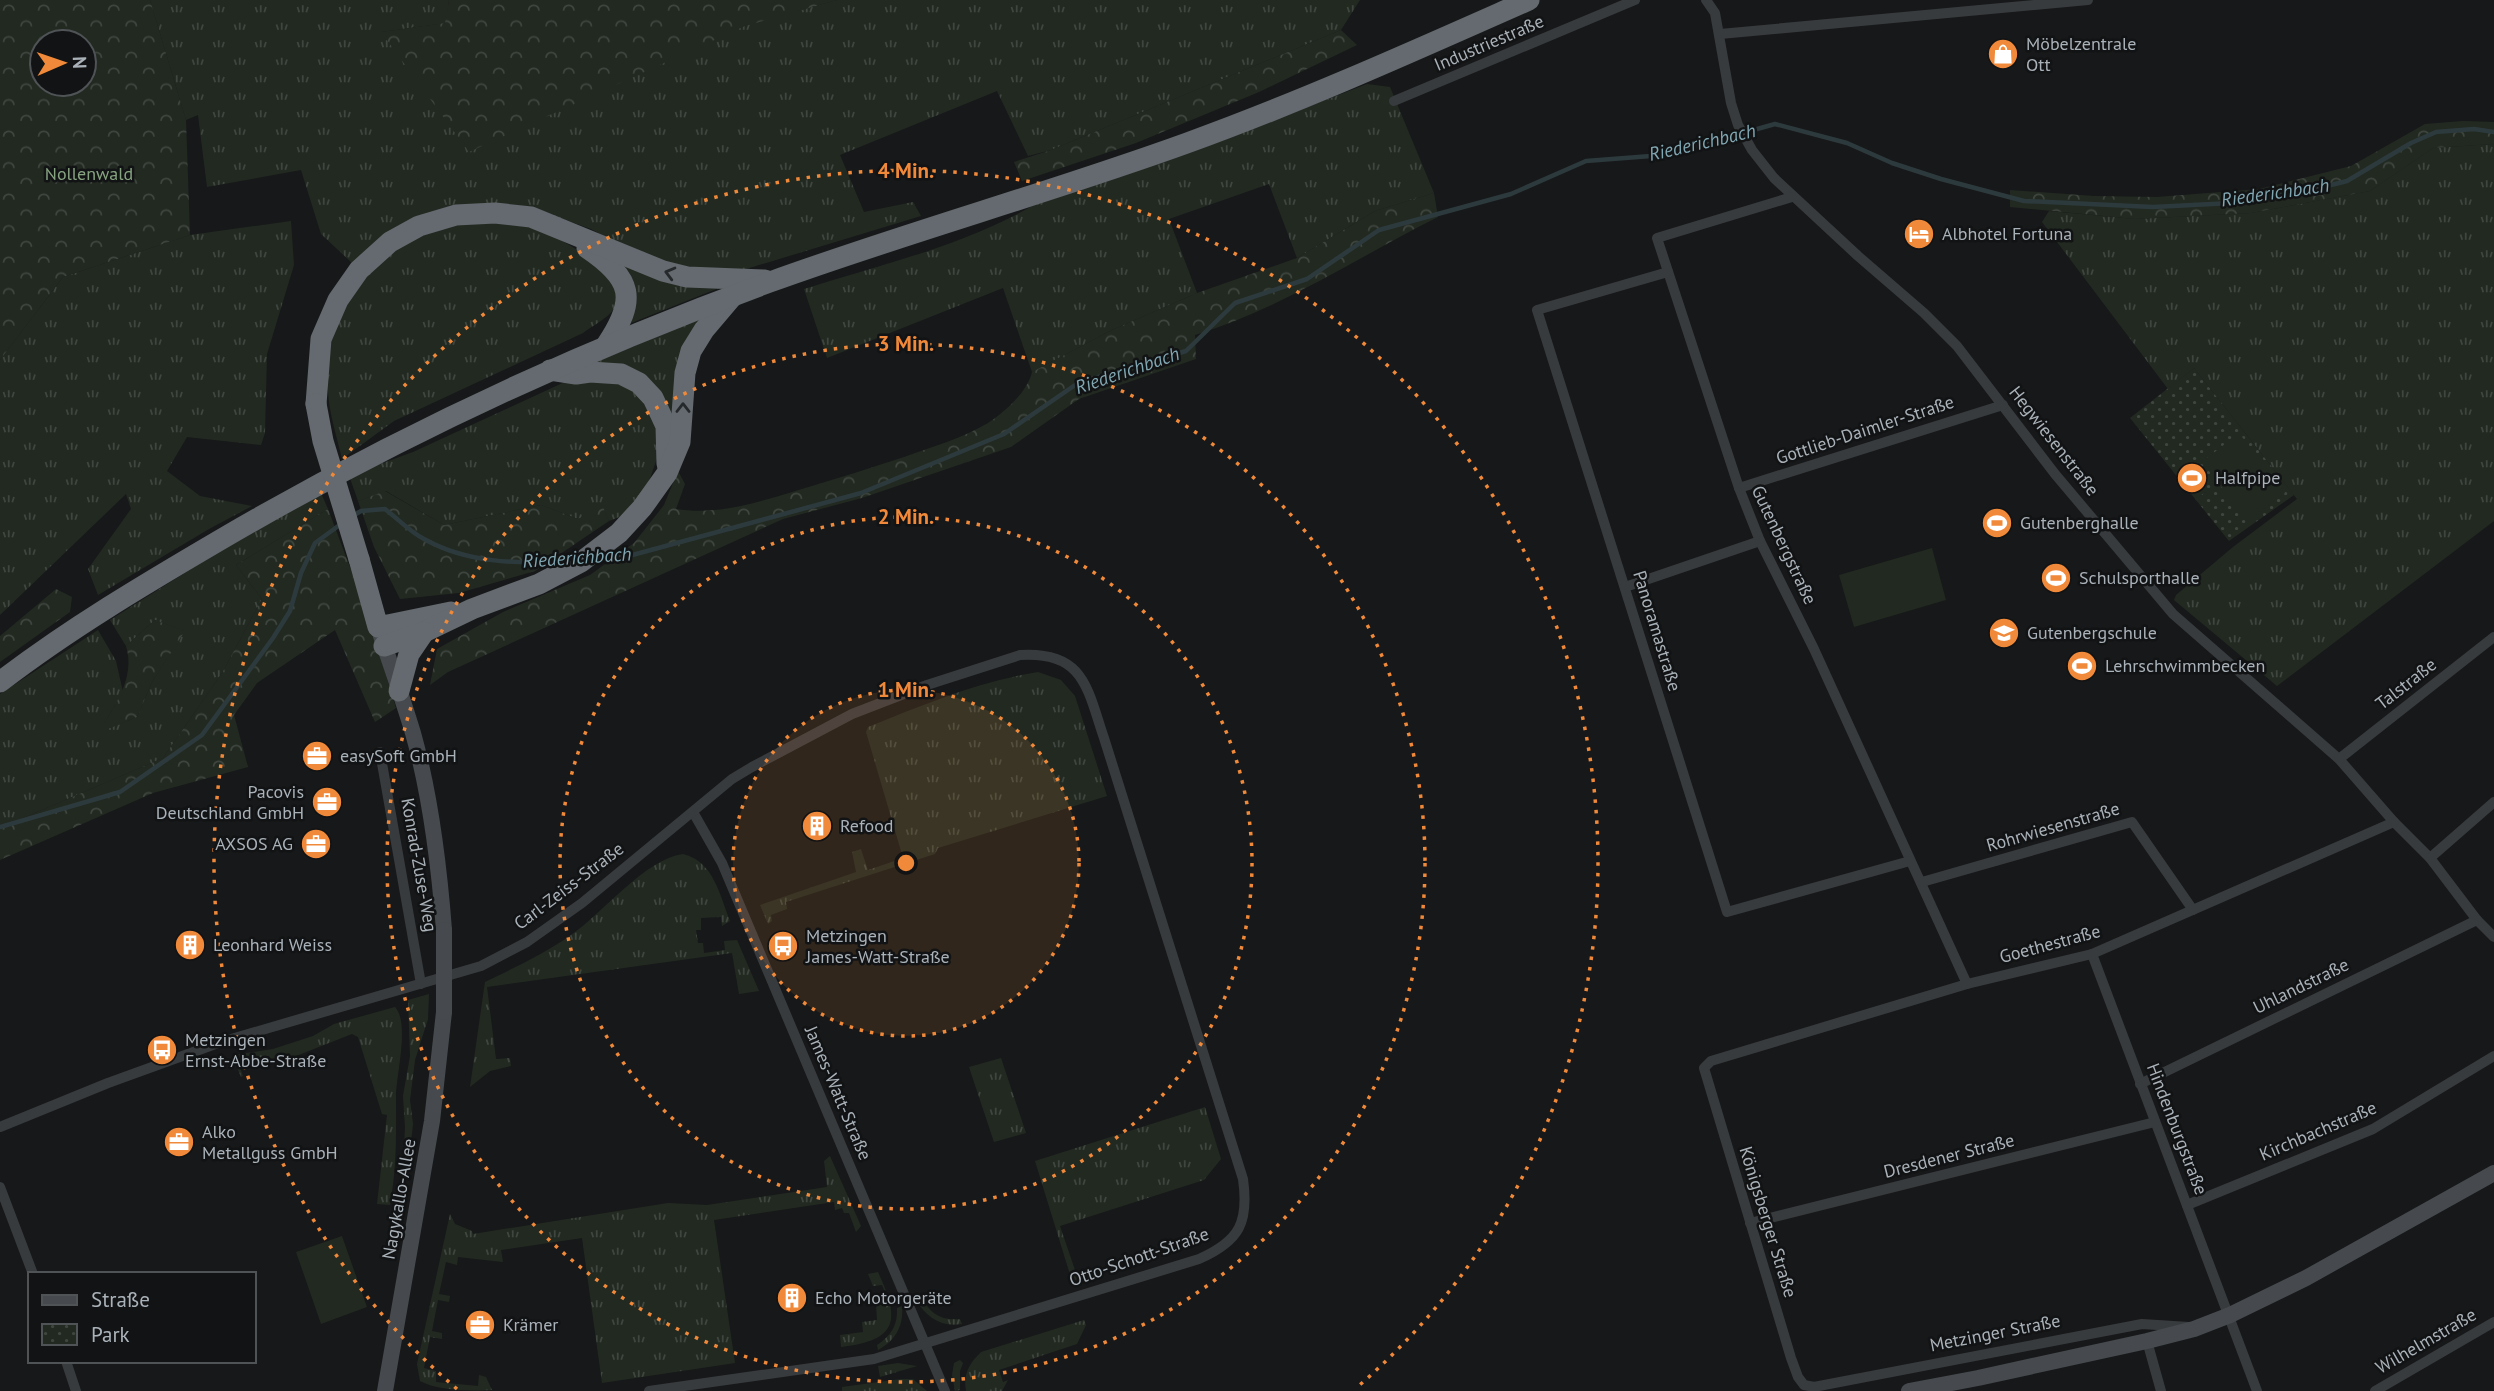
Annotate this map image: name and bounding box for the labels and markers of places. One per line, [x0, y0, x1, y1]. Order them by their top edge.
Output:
place label: Möbelzentrale Ott [2026, 32, 2136, 76]
shop icon: Möbelzentrale Ott [1986, 37, 2020, 71]
hotel icon: Albhotel Fortuna [1902, 217, 1936, 251]
place label: Albhotel Fortuna [1942, 222, 2072, 245]
sports icon: Halfpipe [2175, 461, 2209, 495]
place label: Halfpipe [2215, 466, 2280, 489]
sports icon: Gutenberghalle [1980, 506, 2014, 540]
place label: Gutenberghalle [2020, 511, 2139, 534]
sports icon: Schulsporthalle [2039, 561, 2073, 595]
place label: Schulsporthalle [2079, 566, 2200, 589]
school or university icon: Gutenbergschule [1987, 616, 2021, 650]
place label: Gutenbergschule [2027, 621, 2157, 644]
sports icon: Lehrschwimmbecken [2065, 649, 2099, 683]
place label: Lehrschwimmbecken [2105, 654, 2265, 677]
office icon: easySoft GmbH [300, 739, 334, 773]
place label: easySoft GmbH [340, 744, 457, 767]
place label: Pacovis Deutschland GmbH [156, 780, 304, 824]
office icon: Pacovis Deutschland GmbH [310, 785, 344, 819]
building icon: Refood [800, 809, 834, 843]
place label: Refood [840, 814, 894, 837]
office icon: AXSOS AG [299, 827, 333, 861]
place label: AXSOS AG [215, 832, 293, 855]
centre of rings [894, 851, 918, 875]
place label: Metzingen James-Watt-Straße [805, 924, 950, 968]
building icon: Leonhard Weiss [173, 928, 207, 962]
bus stop icon: Metzingen James-Watt-Straße [766, 929, 800, 963]
place label: Leonhard Weiss [213, 933, 332, 956]
place label: Metzingen Ernst-Abbe-Straße [185, 1028, 326, 1072]
bus stop icon: Metzingen Ernst-Abbe-Straße [145, 1033, 179, 1067]
place label: Alko Metallguss GmbH [202, 1120, 338, 1164]
office icon: Alko Metallguss GmbH [162, 1125, 196, 1159]
building icon: Echo Motorgeräte [775, 1281, 809, 1315]
place label: Echo Motorgeräte [815, 1286, 952, 1309]
office icon: Krämer [463, 1308, 497, 1342]
place label: Krämer [503, 1313, 558, 1336]

